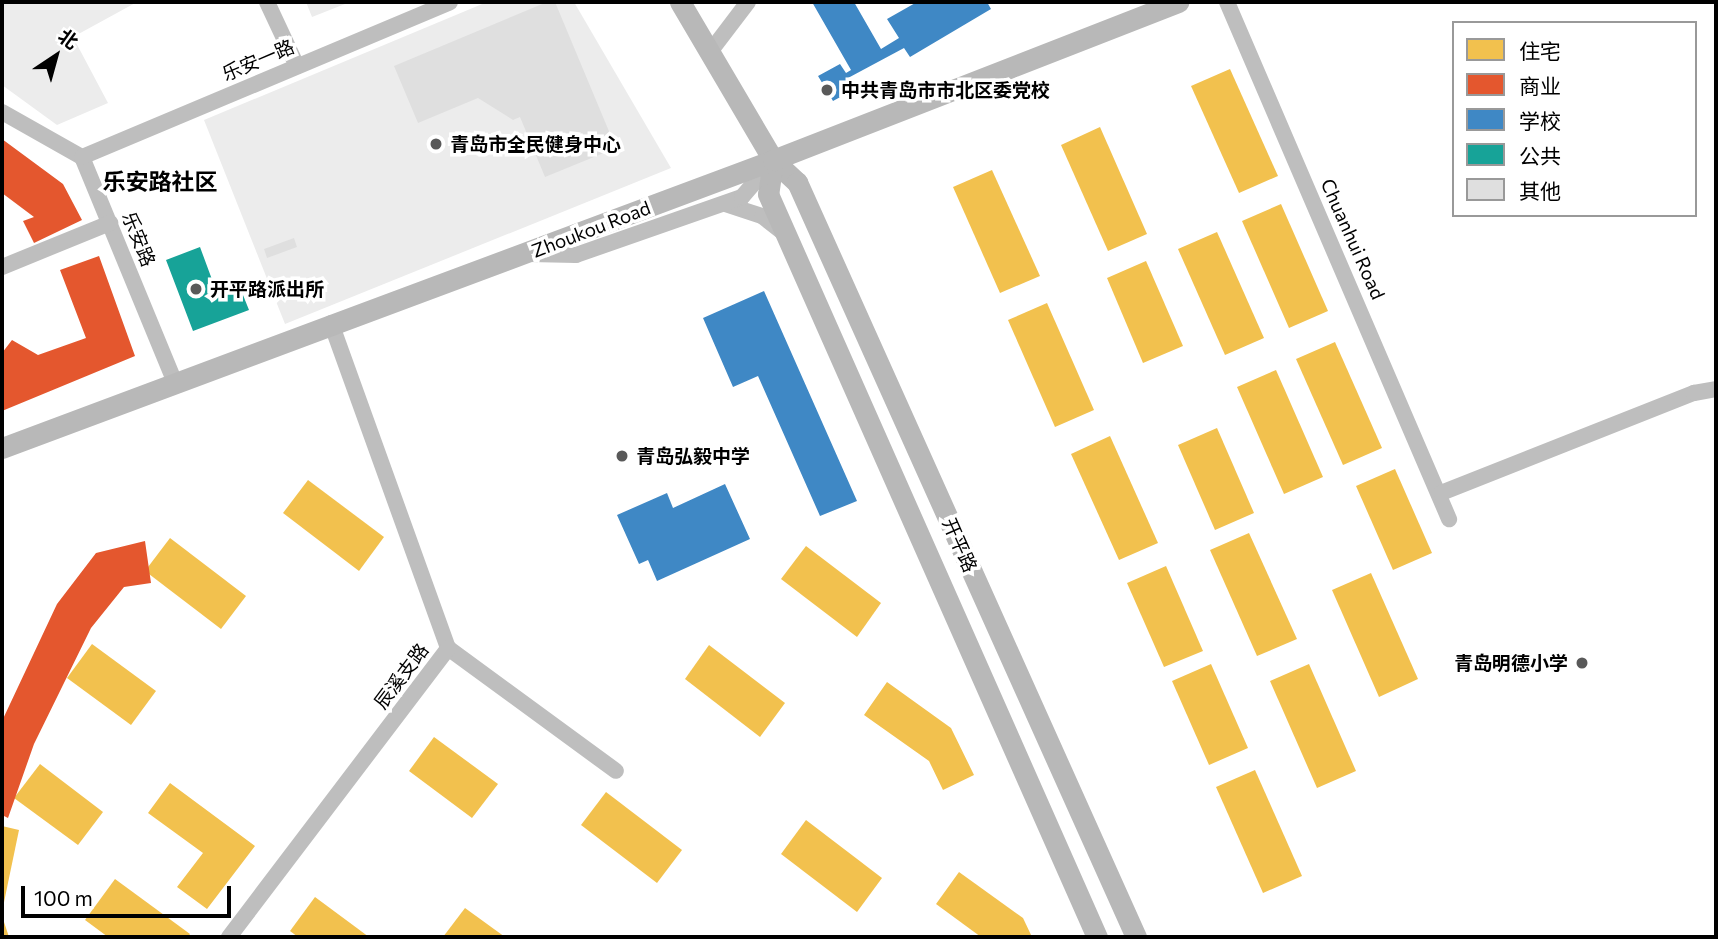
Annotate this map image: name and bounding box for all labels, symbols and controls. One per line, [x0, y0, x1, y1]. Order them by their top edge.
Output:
north arrow [21, 21, 91, 91]
legend [1452, 21, 1697, 217]
text: 北 [54, 24, 83, 53]
street label: 乐安一路 [219, 35, 297, 85]
text: 住宅 [1519, 38, 1561, 63]
text: 商业 [1519, 73, 1561, 98]
place label: 中共青岛市市北区委党校 [841, 79, 1050, 101]
marker: 中共青岛市市北区委党校 [819, 82, 835, 98]
text: 学校 [1519, 108, 1561, 133]
place label: 青岛市全民健身中心 [450, 133, 621, 155]
marker: 青岛市全民健身中心 [428, 136, 444, 152]
text: 公共 [1519, 143, 1561, 168]
district label: 乐安路社区 [103, 167, 217, 195]
street label: Chuanhui Road [1316, 175, 1390, 303]
text: 其他 [1519, 178, 1561, 203]
street label: Zhoukou Road [528, 196, 654, 262]
street label: 乐安路 [118, 208, 160, 270]
place label: 开平路派出所 [210, 278, 324, 300]
marker: 开平路派出所 [188, 281, 204, 297]
place label: 青岛弘毅中学 [636, 445, 750, 467]
marker: 青岛弘毅中学 [614, 448, 630, 464]
street label: 开平路 [938, 514, 982, 576]
street label: 辰溪支路 [369, 639, 433, 713]
place label: 青岛明德小学 [1454, 652, 1568, 674]
marker: 青岛明德小学 [1574, 655, 1590, 671]
scale bar [24, 872, 234, 916]
text: 100 m [34, 885, 93, 910]

